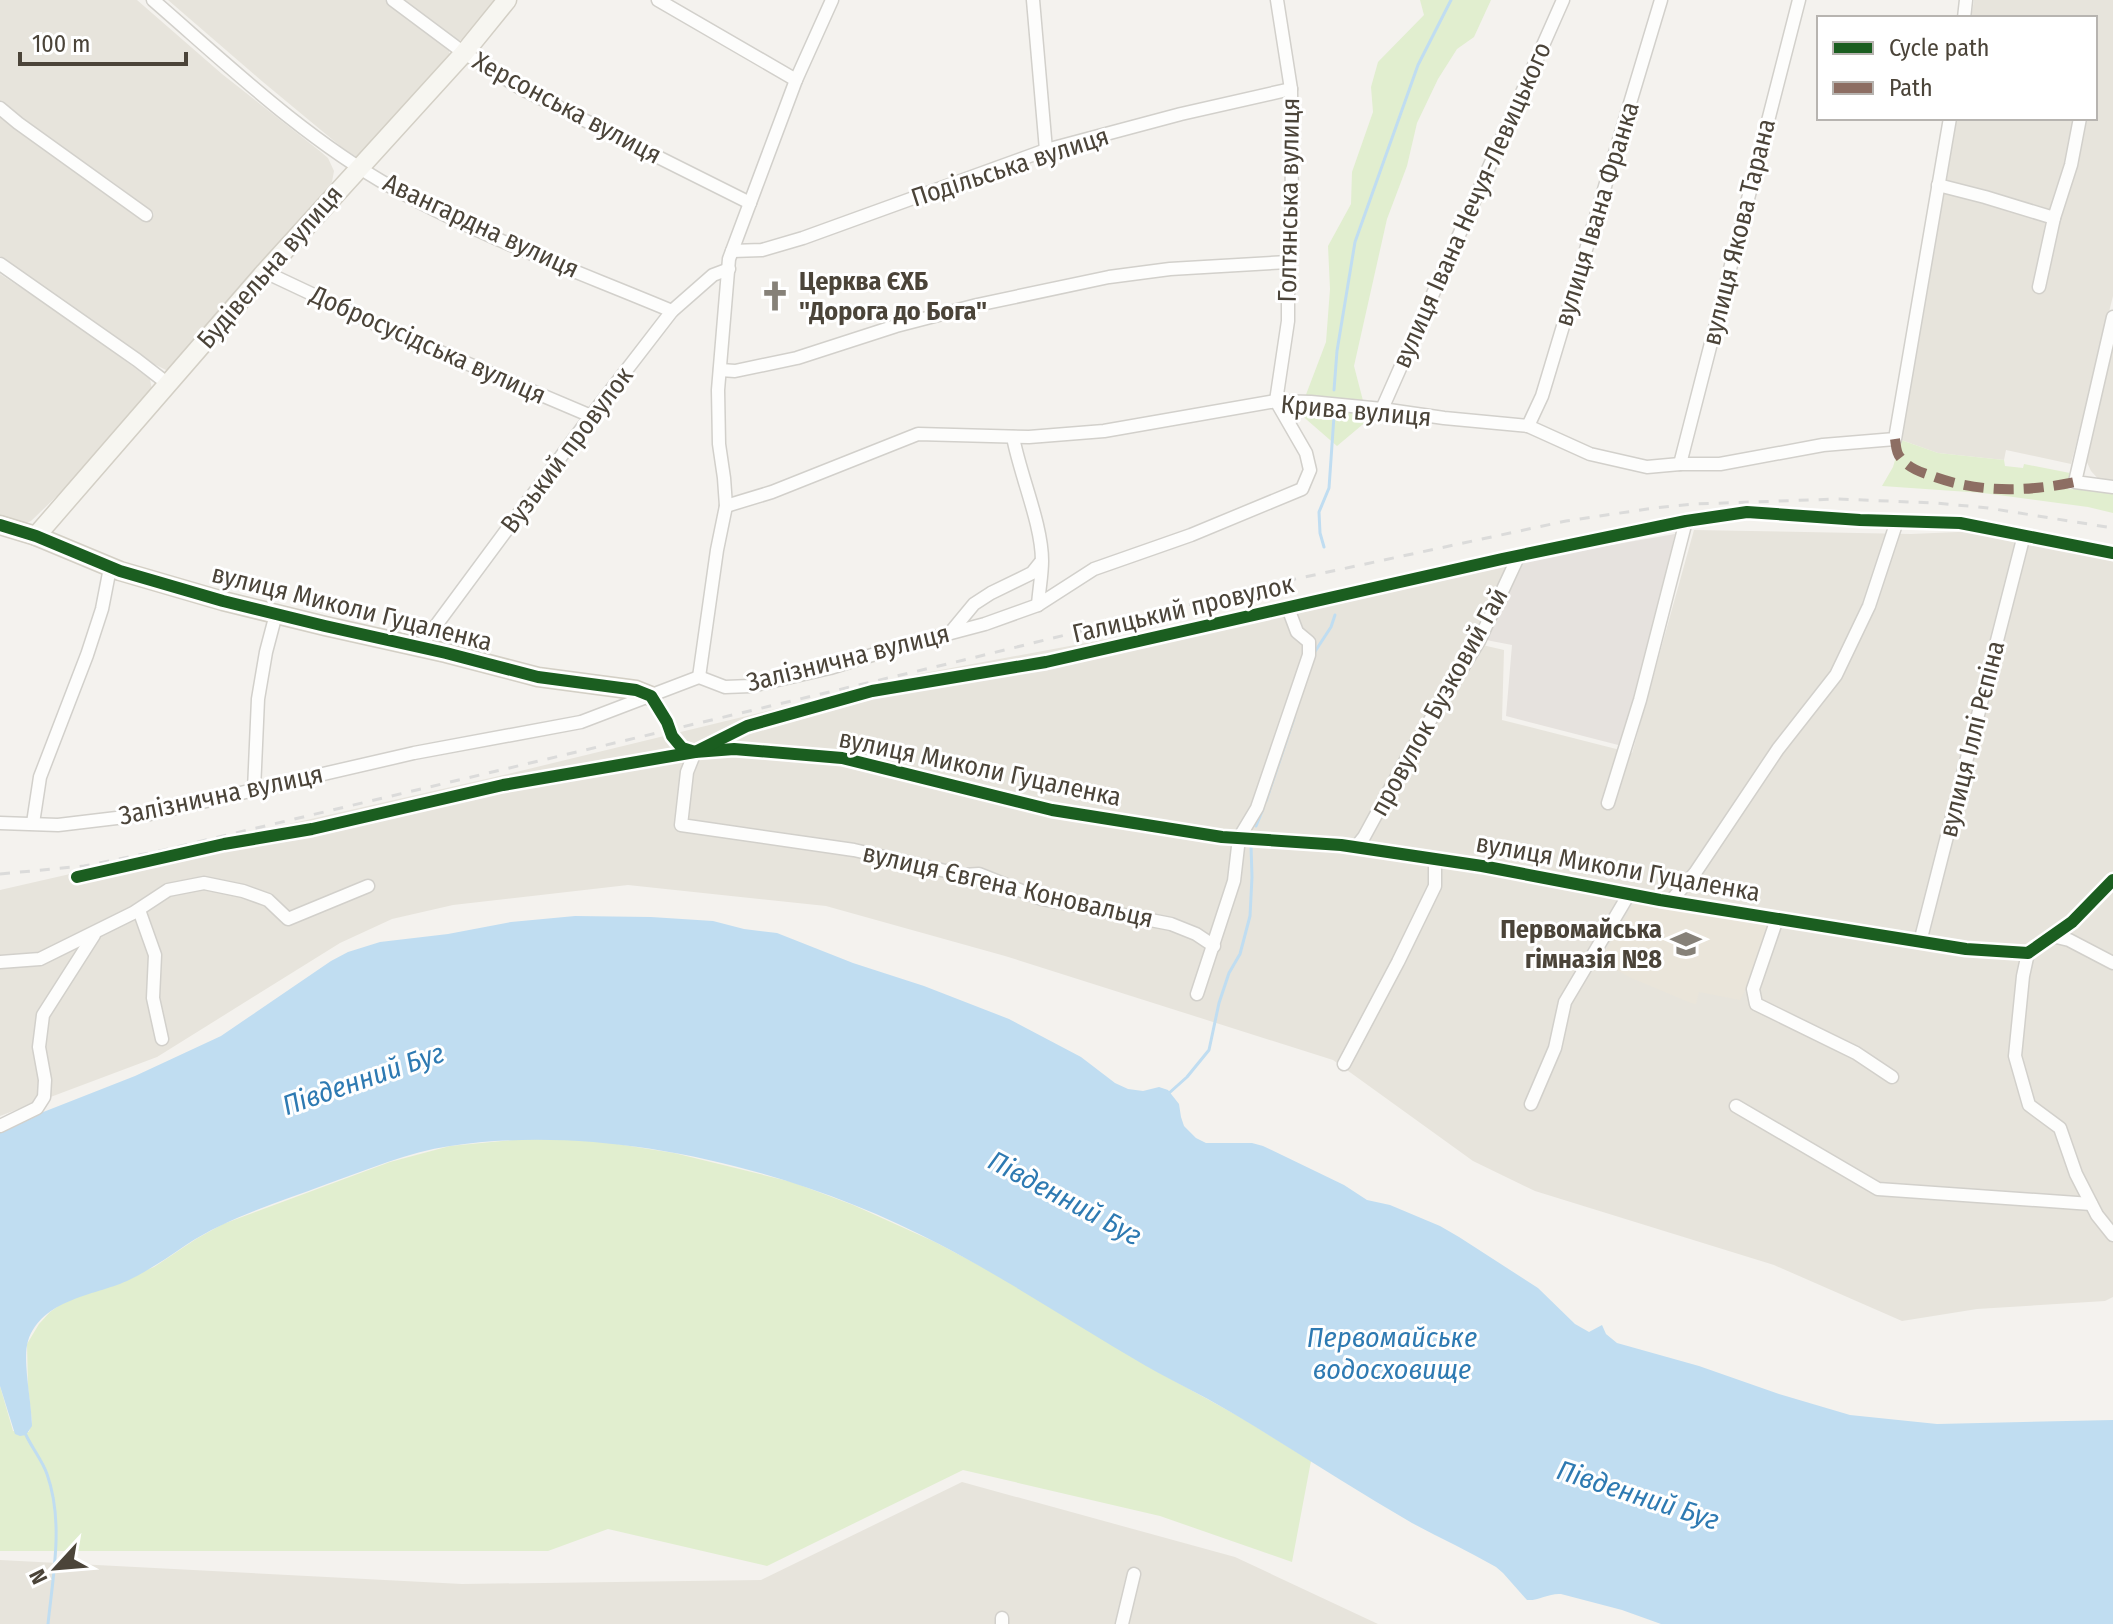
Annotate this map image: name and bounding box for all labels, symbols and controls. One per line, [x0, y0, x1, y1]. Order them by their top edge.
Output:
scale bar [20, 16, 186, 66]
legend [1817, 16, 2097, 120]
text: 100 m [32, 30, 90, 58]
text: Cycle path [1889, 34, 1989, 62]
street label: вулиця Івана Нечуя-Левицького [1386, 37, 1558, 373]
street label: Херсонська вулиця [467, 45, 667, 171]
text: Path [1889, 74, 1933, 102]
street label: Голтянська вулиця [1272, 97, 1306, 303]
street label: вулиця Івана Франка [1548, 98, 1646, 330]
street label: вулиця Якова Тарана [1696, 116, 1782, 348]
street label: Подільська вулиця [907, 120, 1113, 214]
street label: Авангардна вулиця [378, 167, 584, 285]
street label: Будівельна вулиця [191, 179, 349, 355]
place label: Церква ЄХБ "Дорога до Бога" [799, 266, 987, 327]
street label: Добросусідська вулиця [305, 279, 550, 411]
church icon: Церква ЄХБ "Дорога до Бога" [758, 279, 792, 313]
street label: Вузький провулок [494, 361, 640, 539]
street label: Крива вулиця [1279, 389, 1433, 433]
street label: вулиця Миколи Гуцаленка [209, 558, 495, 658]
street label: Галицький провулок [1069, 568, 1297, 650]
street label: провулок Бузковий Гай [1363, 583, 1515, 821]
street label: Залізнична вулиця [743, 618, 953, 698]
street label: вулиця Іллі Рєпіна [1933, 638, 2011, 840]
street label: вулиця Миколи Гуцаленка [836, 723, 1124, 813]
street label: Залізнична вулиця [116, 758, 326, 832]
street label: вулиця Миколи Гуцаленка [1474, 828, 1762, 908]
street label: вулиця Євгена Коновальця [860, 837, 1156, 935]
place label: Первомайська гімназія №8 [1500, 914, 1662, 975]
school or university icon: Первомайська гімназія №8 [1669, 927, 1703, 961]
water label: Південний Буг [278, 1036, 448, 1122]
water label: Південний Буг [983, 1144, 1147, 1252]
water label: Первомайське водосховище [1307, 1321, 1477, 1386]
water label: Південний Буг [1553, 1453, 1723, 1537]
north arrow [16, 1528, 96, 1608]
text: N [23, 1565, 53, 1588]

